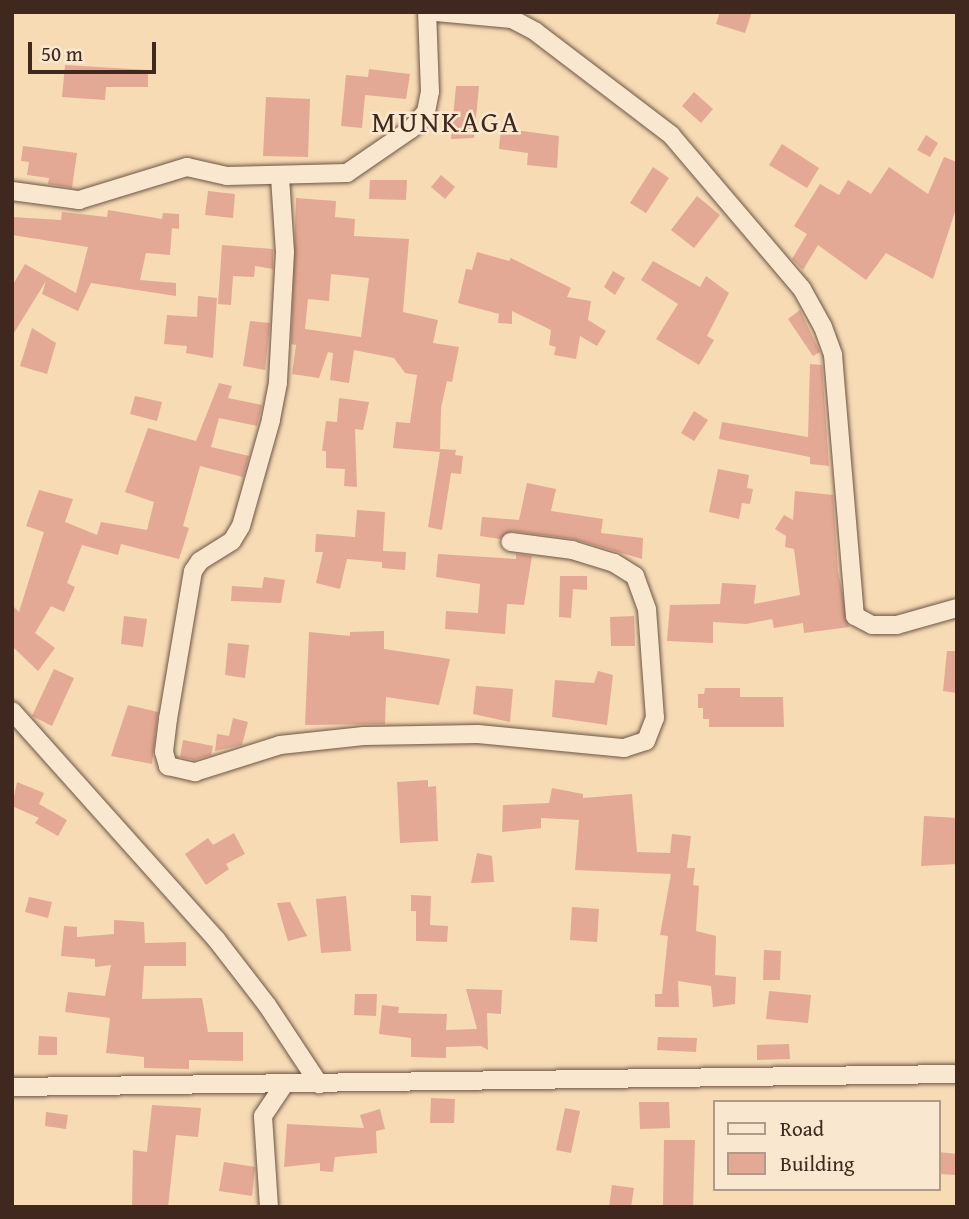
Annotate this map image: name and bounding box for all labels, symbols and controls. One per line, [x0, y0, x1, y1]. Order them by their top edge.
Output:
scale bar [32, 28, 159, 72]
text: 50 m [41, 38, 83, 69]
district label: MUNKAGA [372, 103, 520, 139]
legend [713, 1100, 941, 1191]
text: Road [780, 1113, 824, 1144]
text: Building [780, 1148, 854, 1179]

